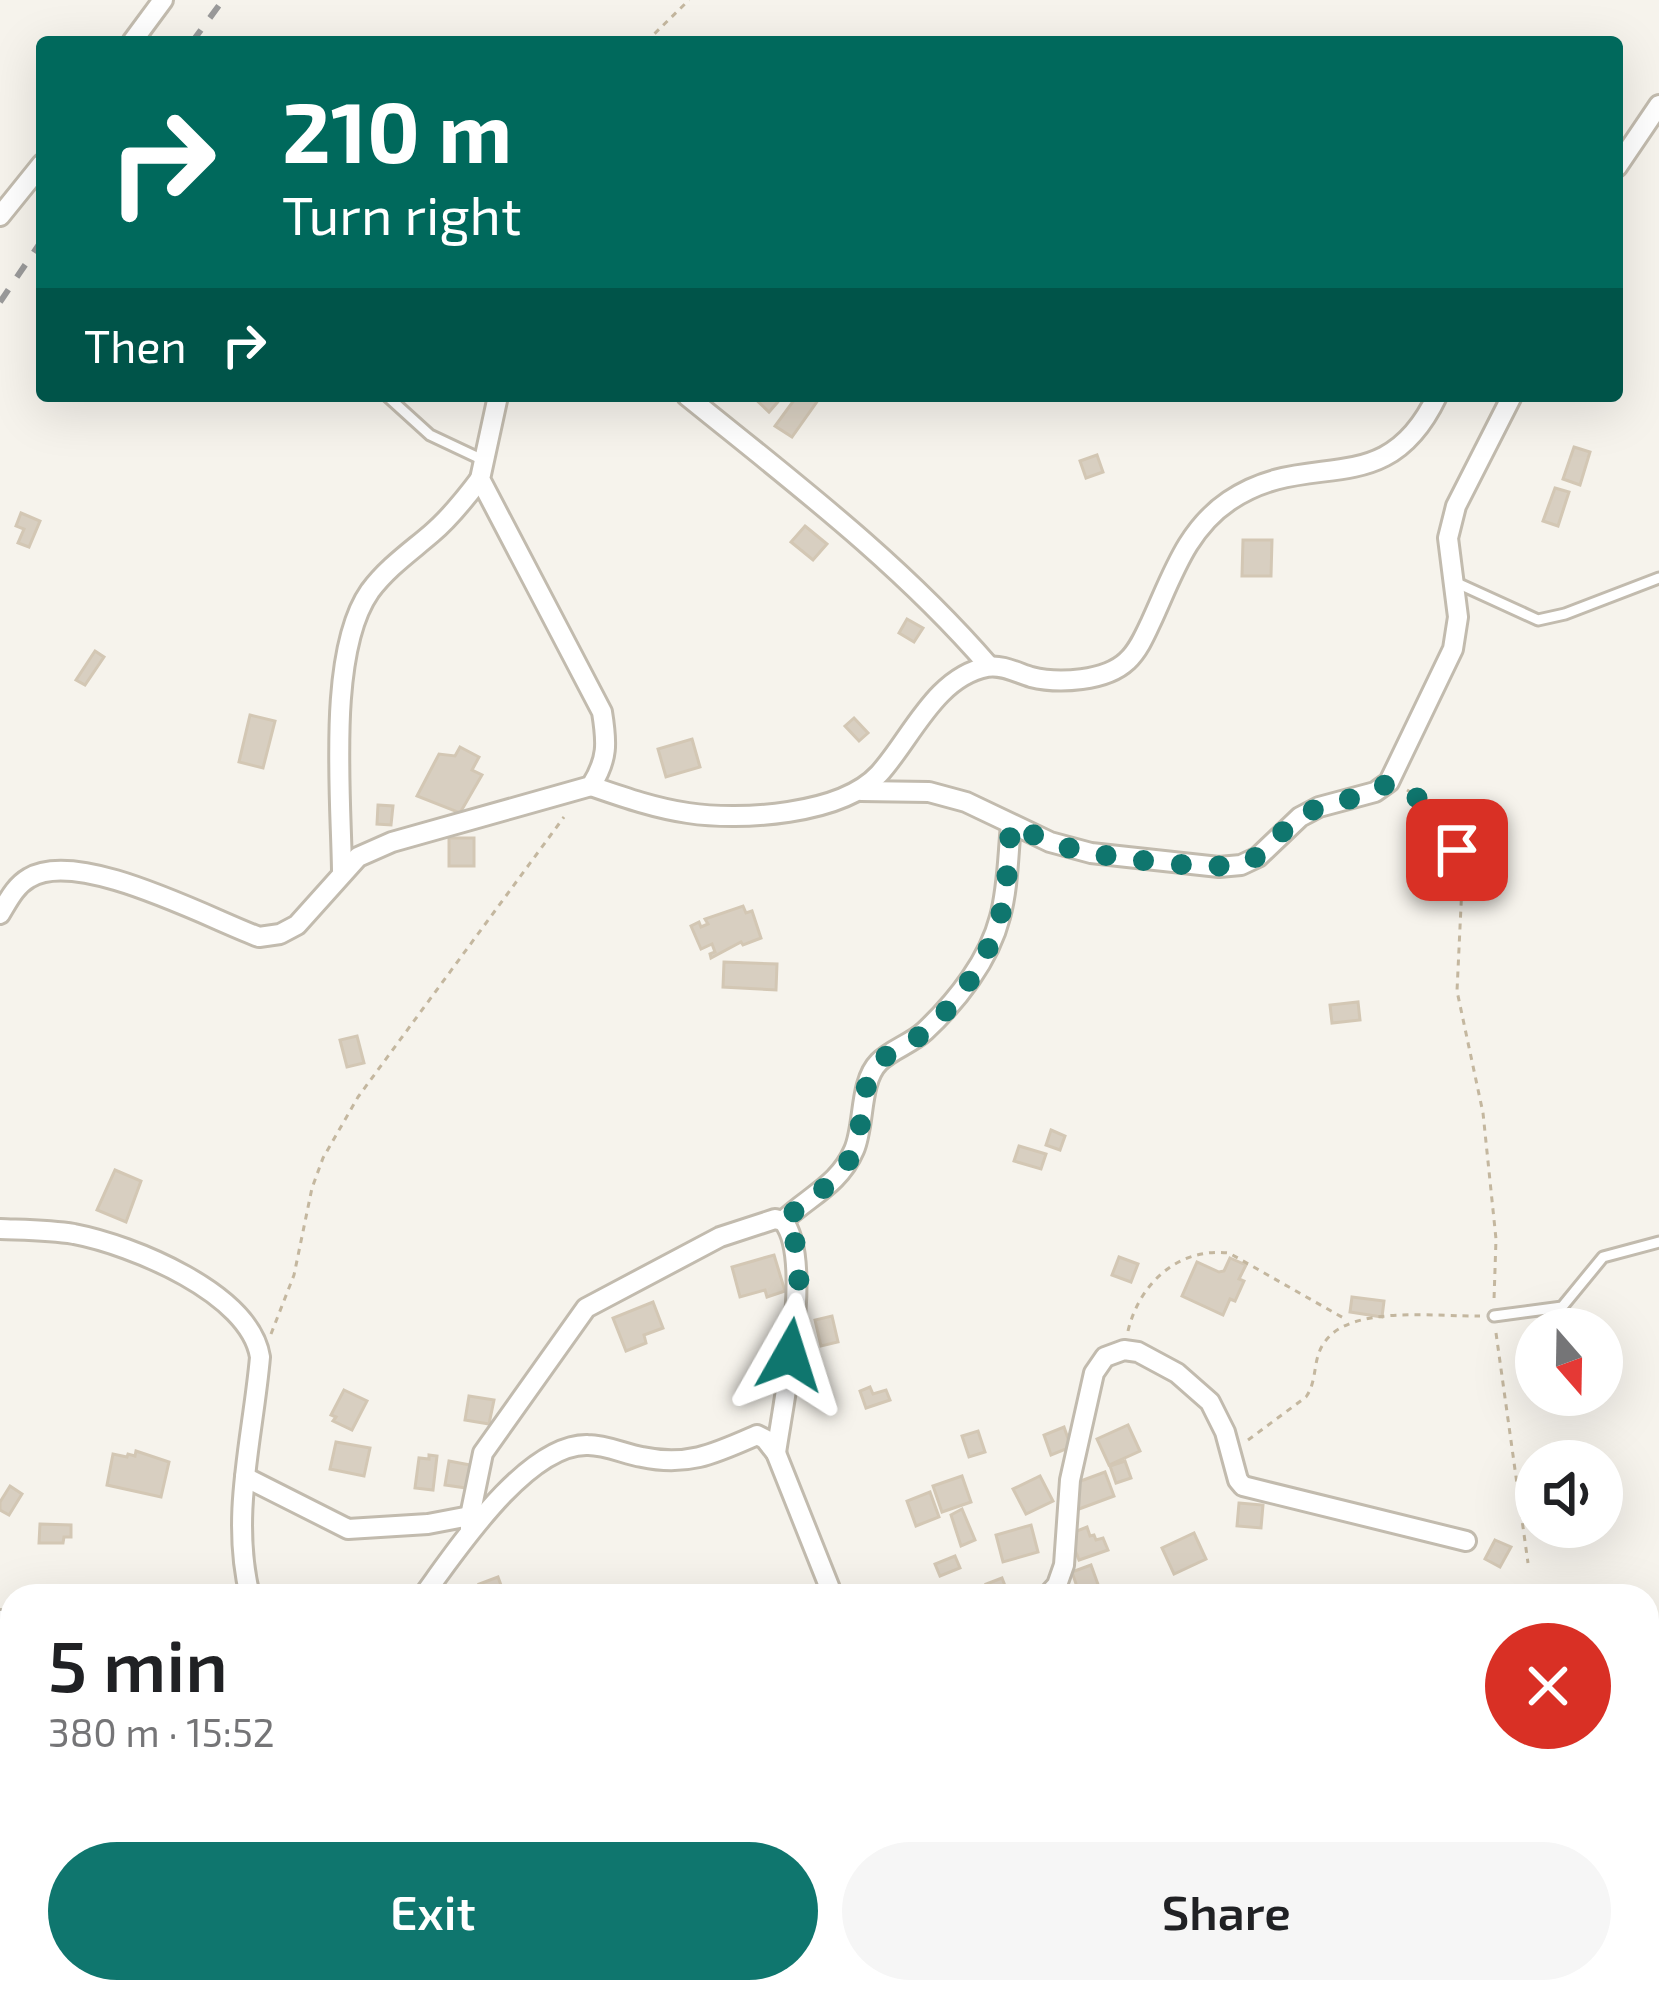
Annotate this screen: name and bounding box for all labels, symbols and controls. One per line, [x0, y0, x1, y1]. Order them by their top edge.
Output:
text: 210 m [282, 79, 512, 180]
icon: right [84, 84, 240, 240]
text: Turn right [282, 181, 522, 246]
icon: right [211, 312, 277, 378]
text: Then [84, 318, 187, 372]
pin [1406, 799, 1508, 901]
icon: arrive [1424, 817, 1490, 883]
position arrow [727, 1292, 853, 1418]
north arrow [1515, 1308, 1623, 1416]
map controls [1515, 1308, 1623, 1548]
button: sound [1515, 1440, 1623, 1548]
text: 5 min [48, 1620, 228, 1706]
button: close [1485, 1623, 1611, 1749]
text: 380 m · 15:52 [48, 1708, 275, 1755]
button: Exit [48, 1842, 818, 1980]
button: Share [842, 1842, 1611, 1980]

